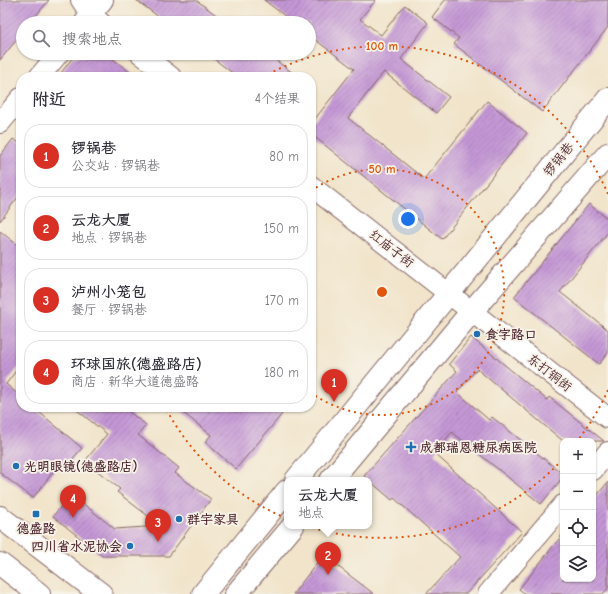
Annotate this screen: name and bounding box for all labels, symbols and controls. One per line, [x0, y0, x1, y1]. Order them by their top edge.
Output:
search box [16, 16, 316, 60]
icon: search [30, 27, 52, 49]
text: 搜索地点 [62, 30, 122, 48]
text: 100 m [366, 39, 398, 53]
text: 附近 [32, 90, 66, 109]
text: 4个结果 [255, 91, 300, 106]
text: 锣锅巷 [71, 139, 116, 157]
street label: 锣锅巷 [540, 139, 576, 179]
text: 1 [43, 149, 49, 164]
text: 80 m [269, 149, 299, 164]
text: 公交站 · 锣锅巷 [71, 158, 160, 173]
text: 50 m [368, 162, 396, 176]
your location [398, 209, 418, 229]
text: 云龙大厦 [71, 211, 131, 229]
text: 2 [43, 221, 49, 236]
text: 150 m [264, 221, 299, 236]
street label: 红庙子街 [367, 226, 417, 270]
text: 地点 · 锣锅巷 [71, 230, 147, 245]
text: 泸州小笼包 [71, 283, 146, 301]
centre of rings [375, 285, 389, 299]
text: 3 [43, 293, 49, 308]
text: 170 m [265, 293, 299, 308]
text: 餐厅 · 锣锅巷 [71, 302, 147, 317]
place label: 食字路口 [485, 327, 537, 342]
marker: 食字路口 [472, 329, 482, 339]
street label: 东打铜街 [525, 350, 575, 394]
text: 环球国旅(德盛路店) [71, 355, 202, 373]
text: 4 [43, 365, 49, 380]
text: 180 m [264, 365, 299, 380]
pin: 1 [321, 369, 347, 402]
text: 商店 · 新华大道德盛路 [71, 374, 199, 389]
map controls [560, 438, 596, 582]
button: + [560, 438, 596, 474]
place label: 成都瑞恩糖尿病医院 [420, 440, 537, 455]
marker: 成都瑞恩糖尿病医院 [405, 441, 417, 453]
place label: 光明眼镜(德盛路店) [24, 459, 137, 474]
marker: 光明眼镜(德盛路店) [11, 461, 21, 471]
button: − [560, 474, 596, 510]
popup [284, 477, 372, 529]
pin: 4 [60, 485, 86, 518]
text: 云龙大厦 [298, 486, 358, 504]
text: 地点 [298, 505, 324, 520]
marker: 德盛路 [31, 509, 41, 519]
pin: 3 [145, 509, 171, 542]
button: locate [560, 510, 596, 546]
place label: 群宇家具 [187, 512, 239, 527]
marker: 群宇家具 [174, 514, 184, 524]
place label: 德盛路 [16, 521, 56, 536]
place label: 四川省水泥协会 [31, 539, 122, 554]
marker: 四川省水泥协会 [125, 541, 135, 551]
pin: 2 [315, 542, 341, 575]
button: layers [560, 546, 596, 582]

